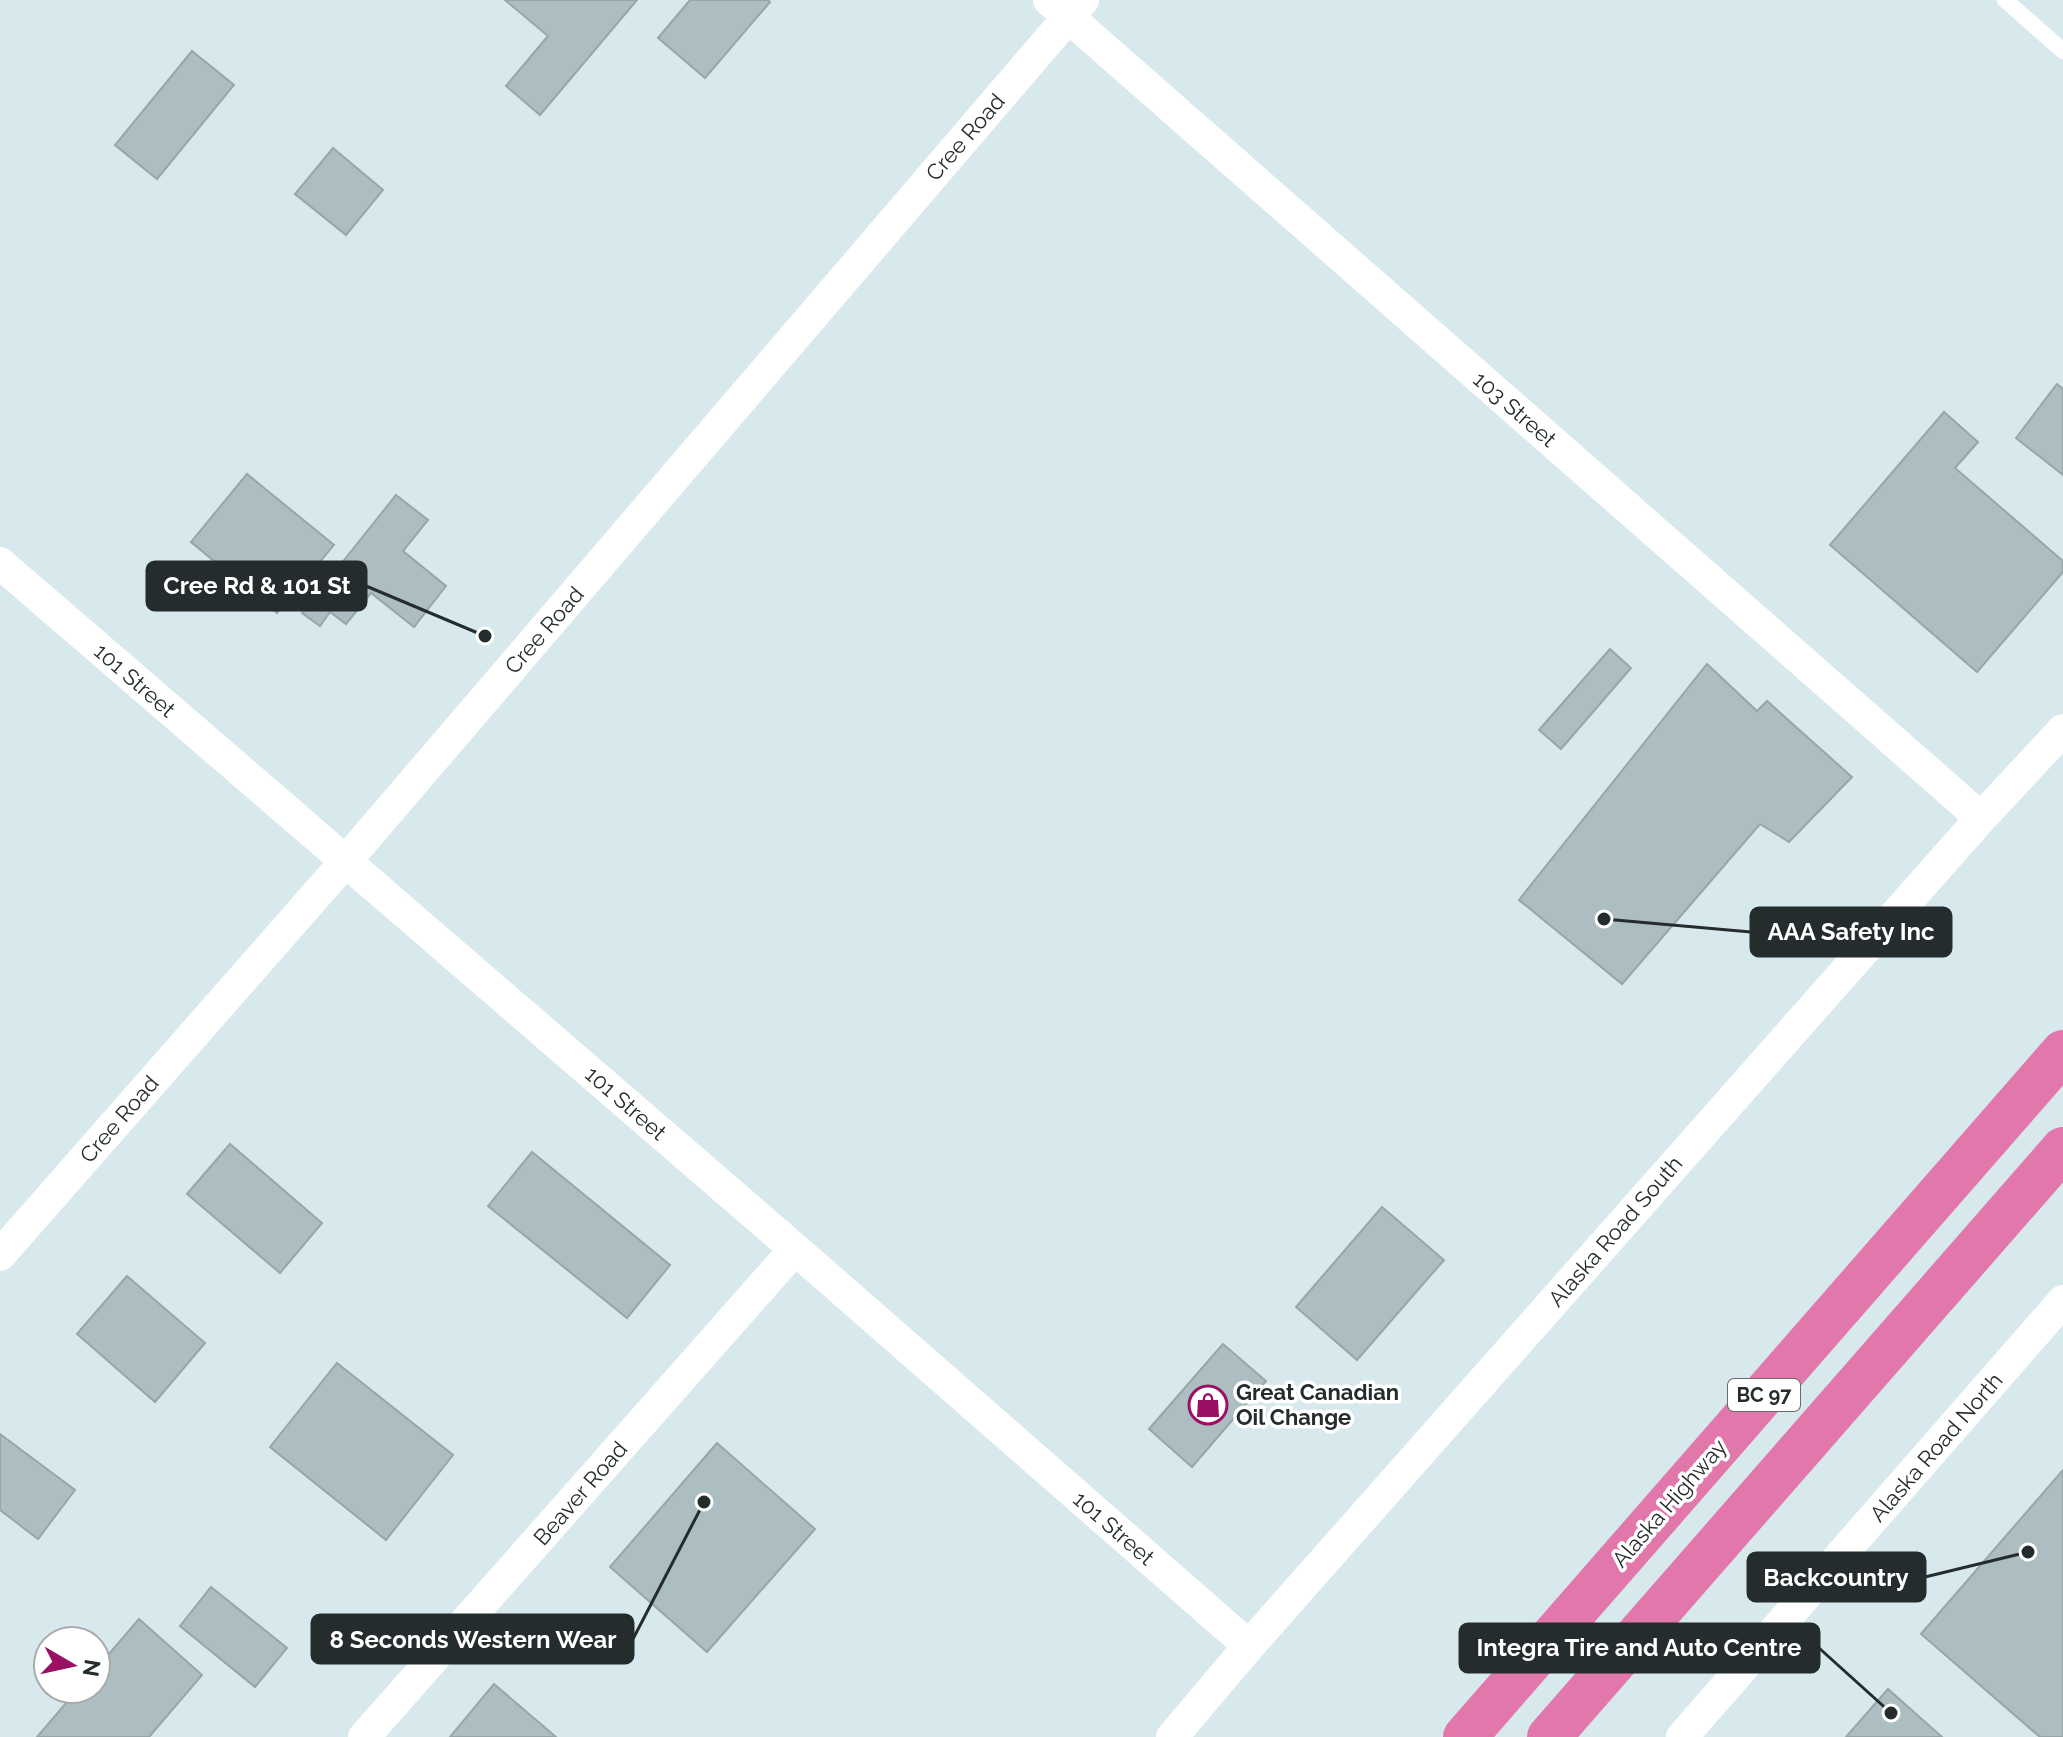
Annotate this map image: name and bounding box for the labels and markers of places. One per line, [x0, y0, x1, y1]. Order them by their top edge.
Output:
callout: Cree Rd & 101 St [147, 562, 366, 610]
callout: AAA Safety Inc [1751, 908, 1951, 956]
place label: Great Canadian Oil Change [1236, 1379, 1399, 1430]
shop icon: Great Canadian Oil Change [1187, 1384, 1229, 1426]
callout: Backcountry [1748, 1553, 1925, 1601]
callout: 8 Seconds Western Wear [312, 1615, 633, 1663]
callout: Integra Tire and Auto Centre [1460, 1624, 1819, 1672]

